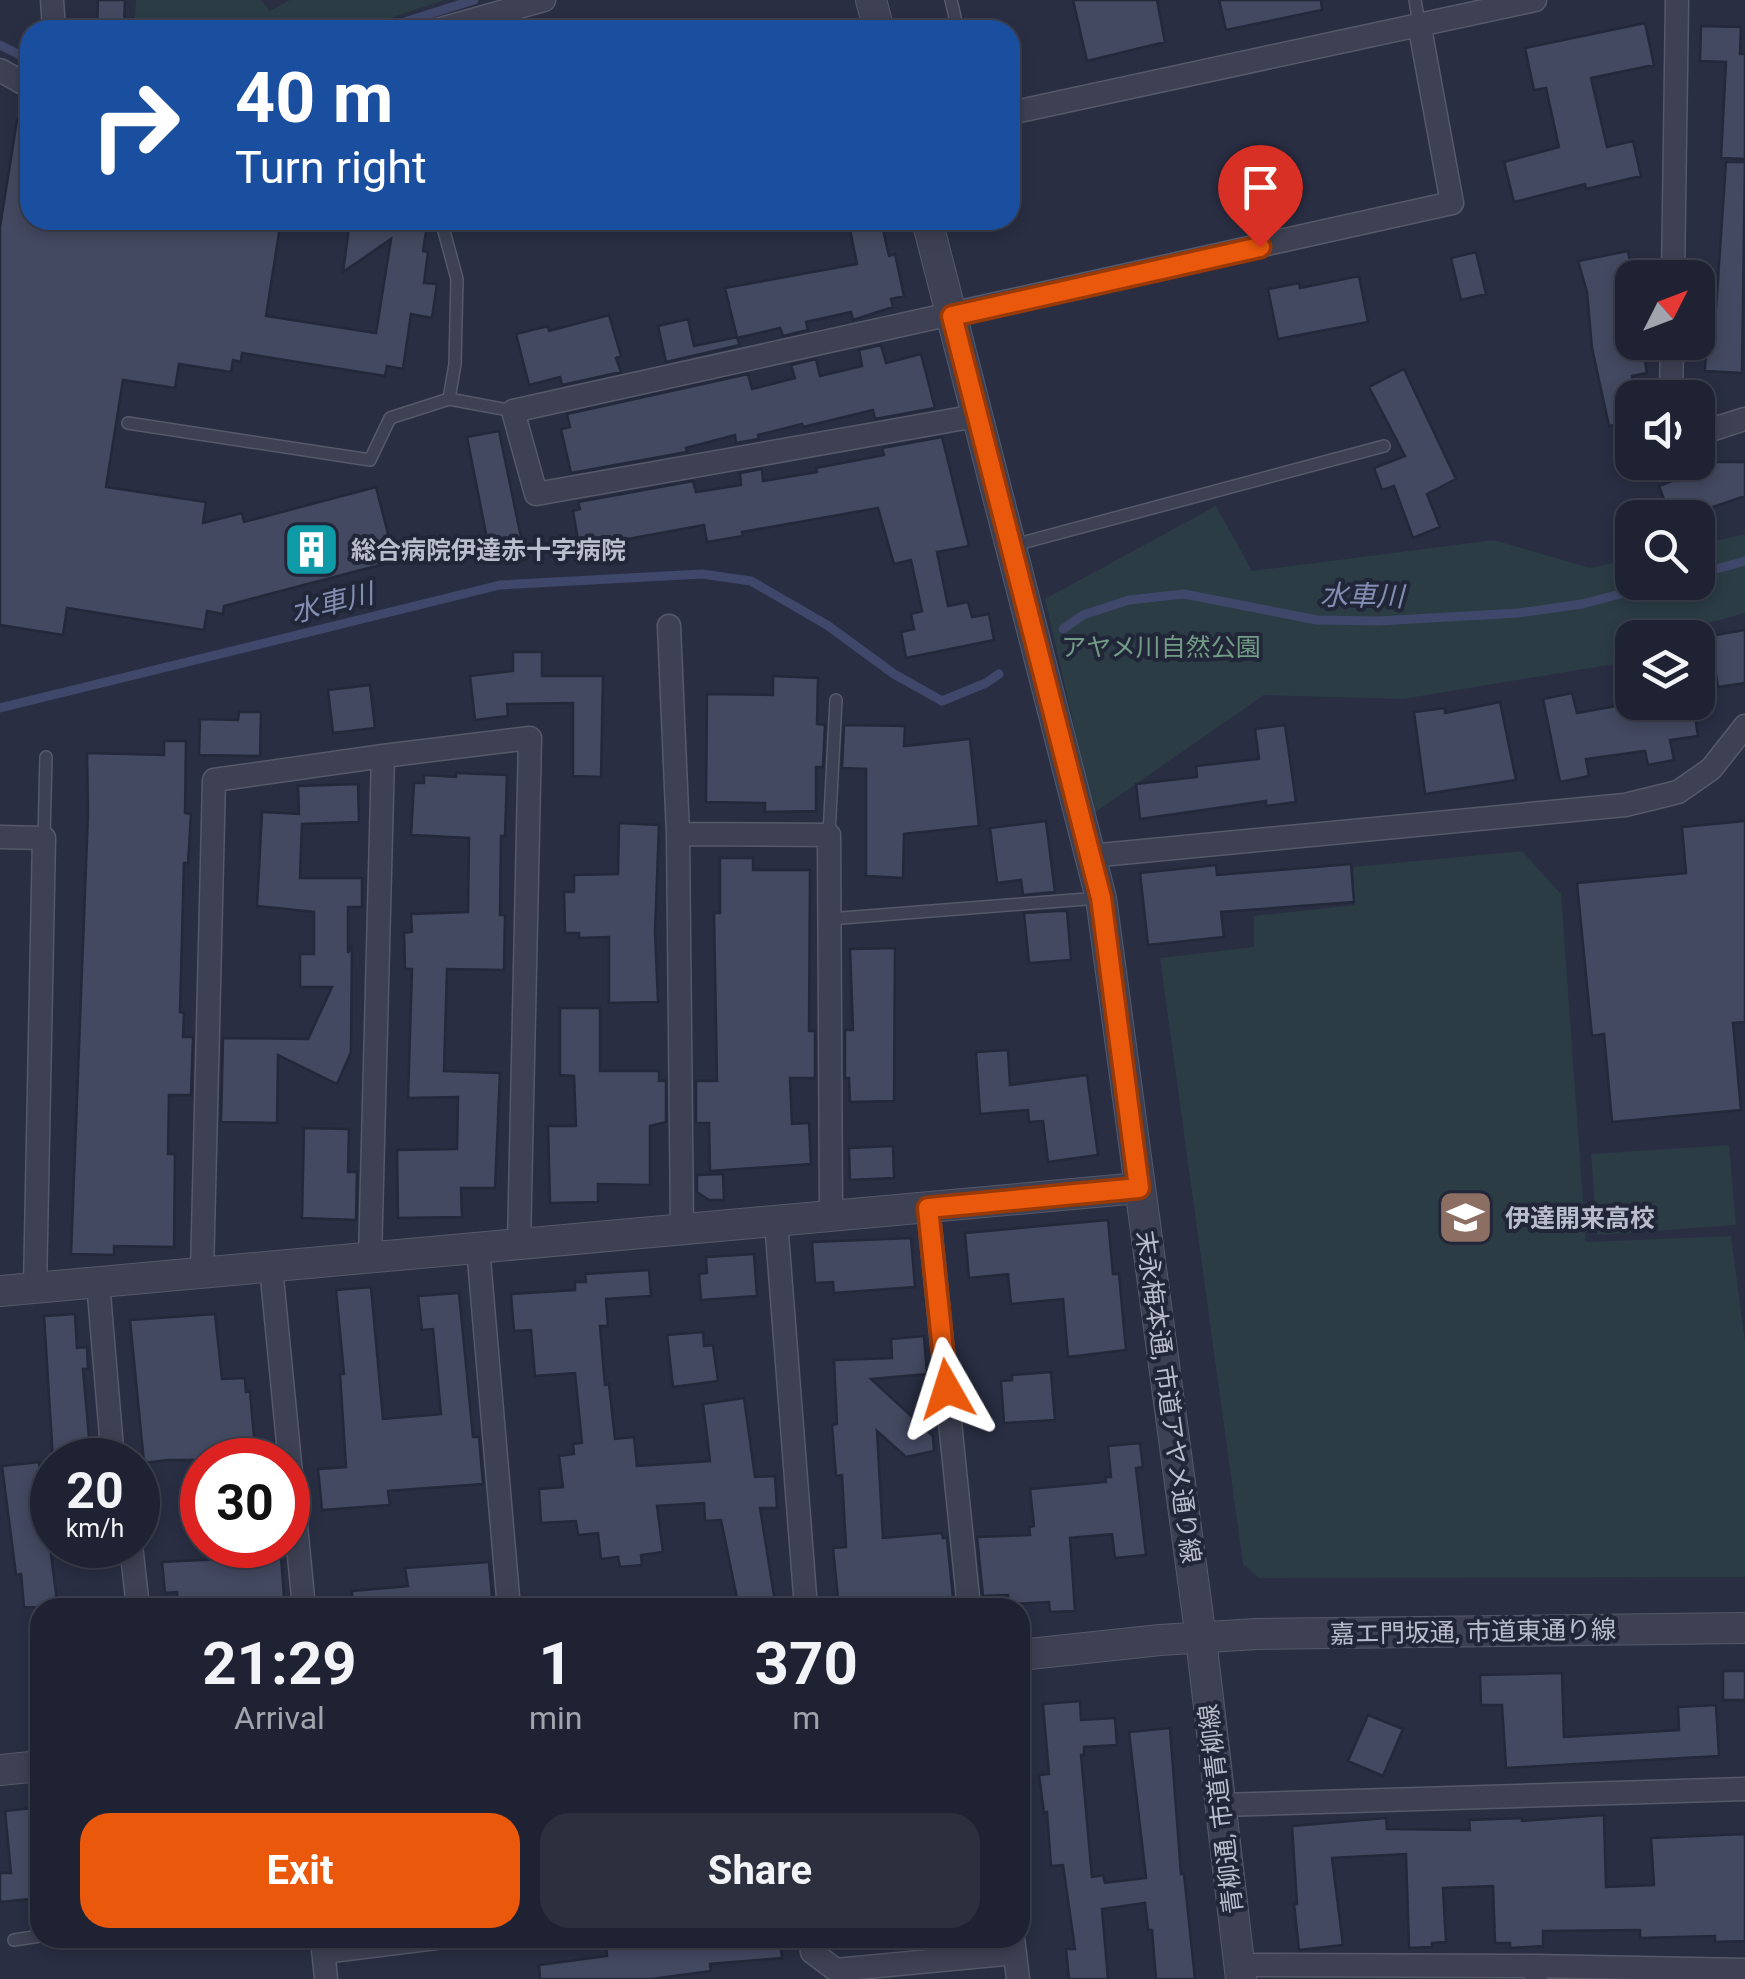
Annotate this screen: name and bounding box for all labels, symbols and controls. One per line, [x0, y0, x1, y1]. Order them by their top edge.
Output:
text: 40 m [235, 57, 393, 139]
icon: right [70, 60, 200, 190]
text: Turn right [235, 141, 427, 194]
pin [1218, 145, 1303, 248]
icon: arrive [1233, 160, 1288, 215]
north arrow [1615, 260, 1715, 360]
map controls [1615, 260, 1715, 720]
button: sound [1615, 380, 1715, 480]
button: search [1615, 500, 1715, 600]
building icon: 総合病院伊達赤十字病院 [282, 520, 342, 580]
place label: 総合病院伊達赤十字病院 [351, 536, 626, 565]
water label: 水車川 [287, 576, 380, 629]
water label: 水車川 [1320, 579, 1407, 613]
button: layers [1615, 620, 1715, 720]
park label: アヤメ川自然公園 [1061, 633, 1261, 662]
school or university icon: 伊達開来高校 [1436, 1188, 1496, 1248]
place label: 伊達開来高校 [1505, 1204, 1655, 1233]
street label: 末永梅本通, 市道アヤメ通り線 [1130, 1229, 1206, 1565]
position arrow [895, 1337, 999, 1441]
speed limit sign: 30 [180, 1438, 310, 1568]
text: 20 [66, 1462, 124, 1520]
text: km/h [66, 1514, 124, 1543]
street label: 嘉エ門坂通, 市道東通り線 [1330, 1615, 1616, 1649]
text: 21:29 [202, 1628, 357, 1699]
text: 1 [538, 1628, 573, 1699]
text: 370 [755, 1628, 858, 1699]
text: Arrival [234, 1699, 325, 1737]
text: min [529, 1699, 582, 1737]
text: m [792, 1699, 820, 1737]
street label: 青柳通, 市道青柳線 [1194, 1702, 1248, 1916]
button: Exit [80, 1813, 520, 1928]
button: Share [540, 1813, 980, 1928]

